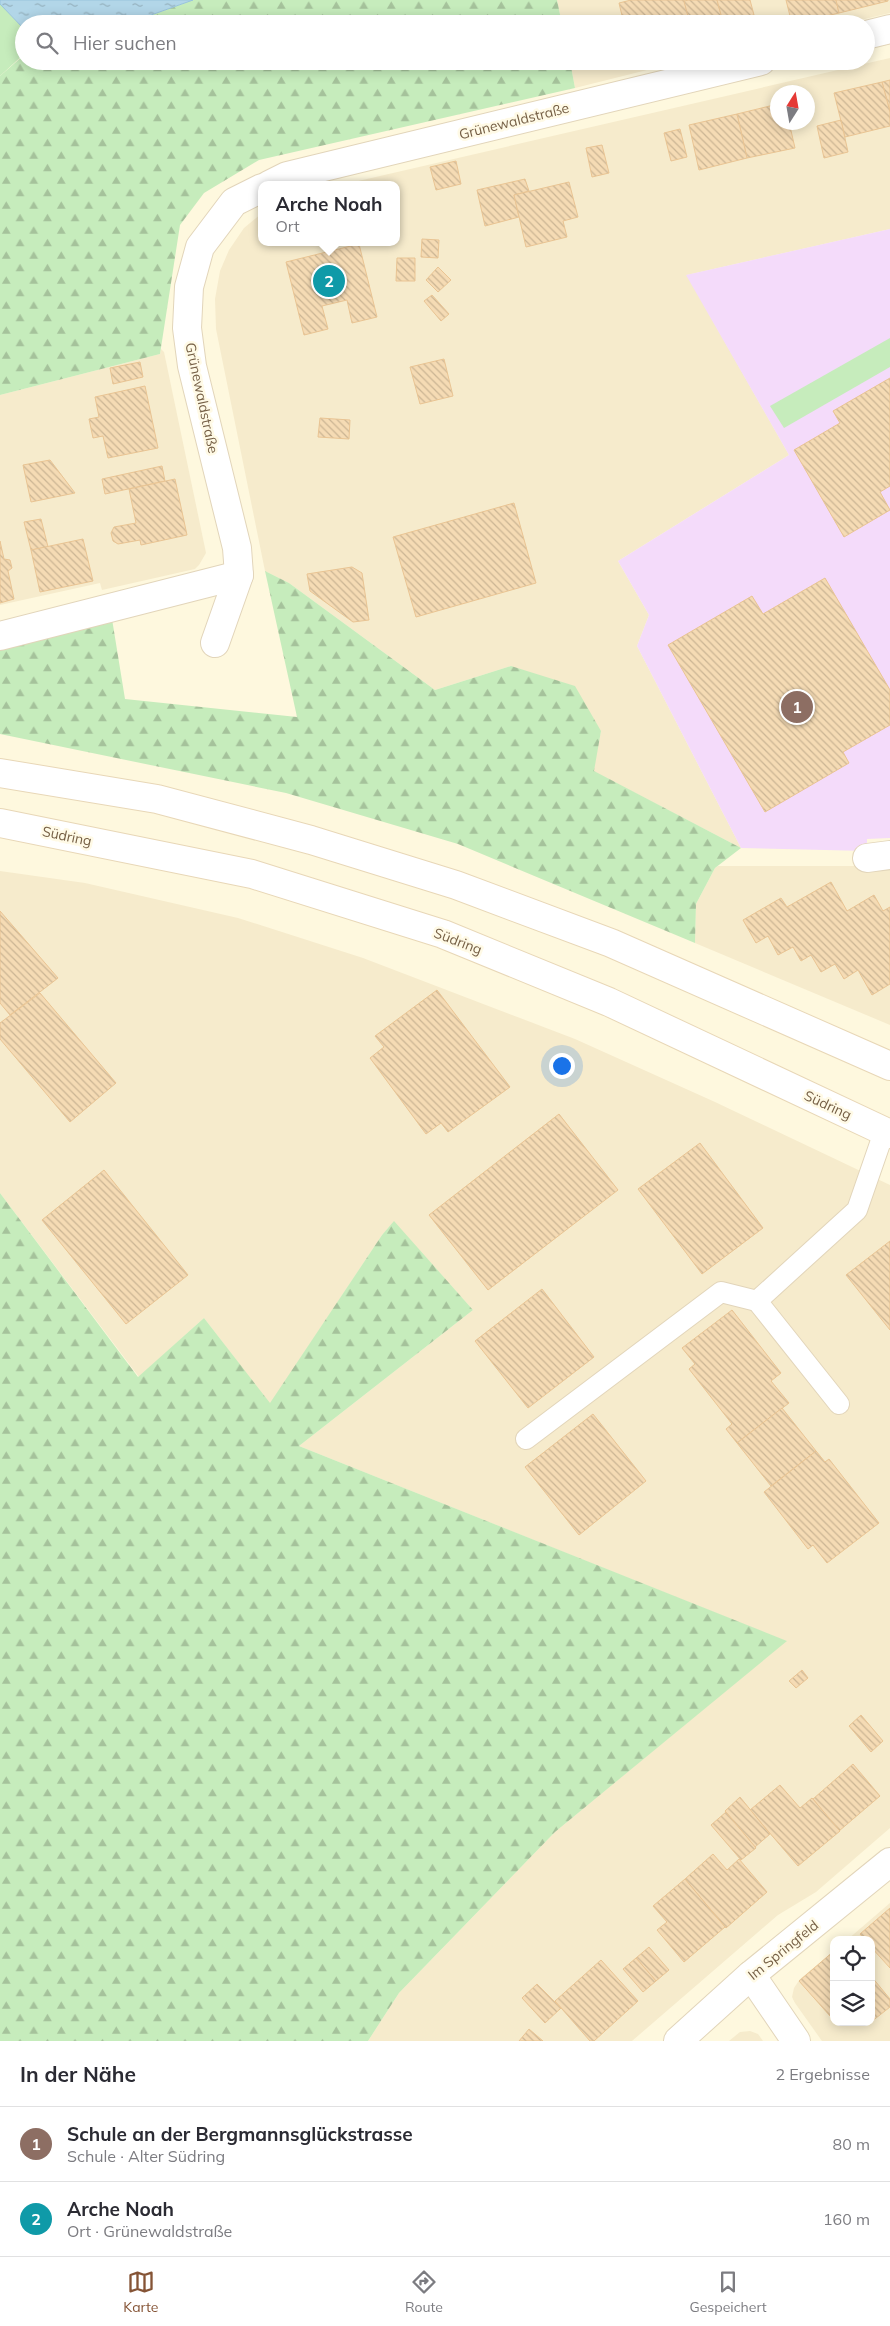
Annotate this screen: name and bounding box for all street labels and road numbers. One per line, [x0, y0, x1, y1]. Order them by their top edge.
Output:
street label: Grünewaldstraße [457, 99, 571, 143]
street label: Grünewaldstraße [181, 341, 223, 455]
street label: Südring [41, 822, 93, 850]
street label: Südring [431, 924, 485, 958]
street label: Südring [801, 1086, 855, 1124]
street label: Im Springfeld [744, 1916, 822, 1984]

